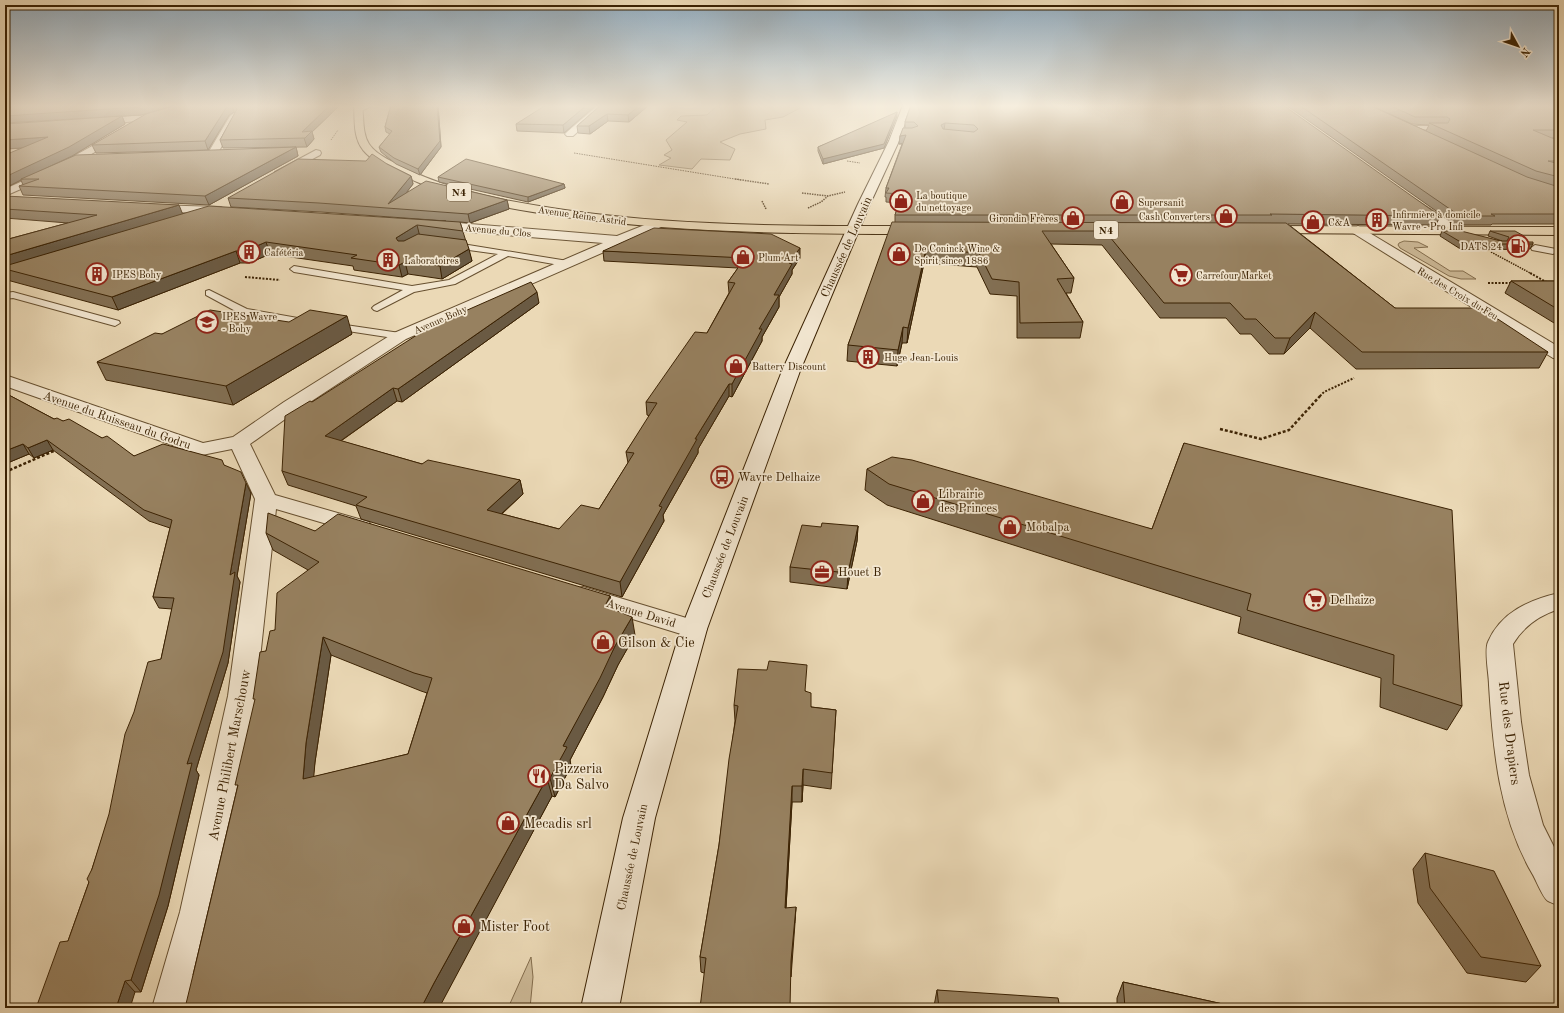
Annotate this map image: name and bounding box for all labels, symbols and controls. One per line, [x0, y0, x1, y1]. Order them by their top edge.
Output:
north arrow [1498, 26, 1538, 66]
text: N [1517, 45, 1531, 59]
road number: N4 [447, 183, 471, 201]
shop icon: La boutique du nettoyage [888, 188, 914, 214]
shop icon: Supersanit [1109, 189, 1135, 215]
place label: La boutique du nettoyage [916, 191, 972, 213]
street label: Chaussée de Louvain [819, 195, 875, 300]
place label: Supersanit [1138, 198, 1185, 208]
shop icon: Cash Converters [1213, 203, 1239, 229]
street label: Avenue Reine Astrid [537, 205, 627, 227]
shop icon: Girondin Frères [1060, 205, 1086, 231]
building icon: Infirmière à domicile Wavre - Pro Infi [1364, 207, 1390, 233]
shop icon: C&A [1300, 209, 1326, 235]
place label: Infirmière à domicile Wavre - Pro Infi [1392, 210, 1481, 232]
place label: Cash Converters [1139, 212, 1210, 222]
place label: Girondin Frères [989, 214, 1058, 224]
place label: C&A [1328, 218, 1351, 228]
road number: N4 [1094, 221, 1118, 239]
street label: Avenue du Clos [464, 223, 532, 239]
fuel station icon: DATS 24 [1505, 233, 1531, 259]
building icon: Cafétéria [236, 239, 262, 265]
shop icon: De Coninck Wine & Spirit since 1886 [886, 241, 912, 267]
place label: DATS 24 [1460, 242, 1502, 252]
shop icon: Plum'Art [730, 244, 756, 270]
place label: De Coninck Wine & Spirit since 1886 [914, 244, 1000, 266]
building icon: Laboratoires [375, 247, 401, 273]
place label: Cafétéria [264, 248, 303, 258]
place label: Plum'Art [758, 253, 799, 263]
place label: Laboratoires [404, 256, 459, 266]
building icon: IPES Bohy [84, 261, 110, 287]
supermarket icon: Carrefour Market [1168, 262, 1194, 288]
street label: Rue des Croix du Feu [1415, 266, 1500, 322]
place label: IPES Bohy [112, 270, 162, 280]
place label: Carrefour Market [1196, 271, 1272, 281]
street label: Avenue Bohy [412, 303, 469, 336]
school or university icon: IPES Wavre - Bohy [194, 309, 220, 335]
place label: IPES Wavre - Bohy [222, 312, 278, 334]
building icon: Huge Jean-Louis [855, 344, 881, 370]
shop icon: Battery Discount [723, 353, 749, 379]
place label: Huge Jean-Louis [884, 353, 958, 363]
place label: Battery Discount [752, 362, 827, 372]
street label: Avenue du Ruisseau du Godru [41, 390, 193, 452]
bus stop icon: Wavre Delhaize [709, 464, 735, 490]
place label: Wavre Delhaize [738, 472, 821, 484]
shop icon: Librairie des Princes [910, 488, 936, 514]
place label: Librairie des Princes [938, 489, 997, 515]
street label: Chaussée de Louvain [701, 494, 751, 600]
shop icon: Mobalpa [997, 514, 1023, 540]
place label: Mobalpa [1026, 522, 1070, 534]
office icon: Houet B [809, 559, 835, 585]
place label: Houet B [838, 567, 881, 579]
supermarket icon: Delhaize [1302, 587, 1328, 613]
place label: Delhaize [1330, 595, 1375, 607]
street label: Avenue David [604, 598, 677, 630]
shop icon: Gilson & Cie [590, 629, 616, 655]
place label: Gilson & Cie [618, 636, 695, 650]
street label: Avenue Philibert Marschouw [206, 668, 254, 842]
street label: Rue des Drapiers [1496, 680, 1522, 786]
place label: Pizzeria Da Salvo [554, 762, 609, 792]
restaurant icon: Pizzeria Da Salvo [526, 763, 552, 789]
street label: Chaussée de Louvain [616, 802, 650, 912]
shop icon: Mecadis srl [495, 810, 521, 836]
place label: Mecadis srl [524, 817, 592, 831]
shop icon: Mister Foot [451, 913, 477, 939]
place label: Mister Foot [480, 920, 550, 934]

